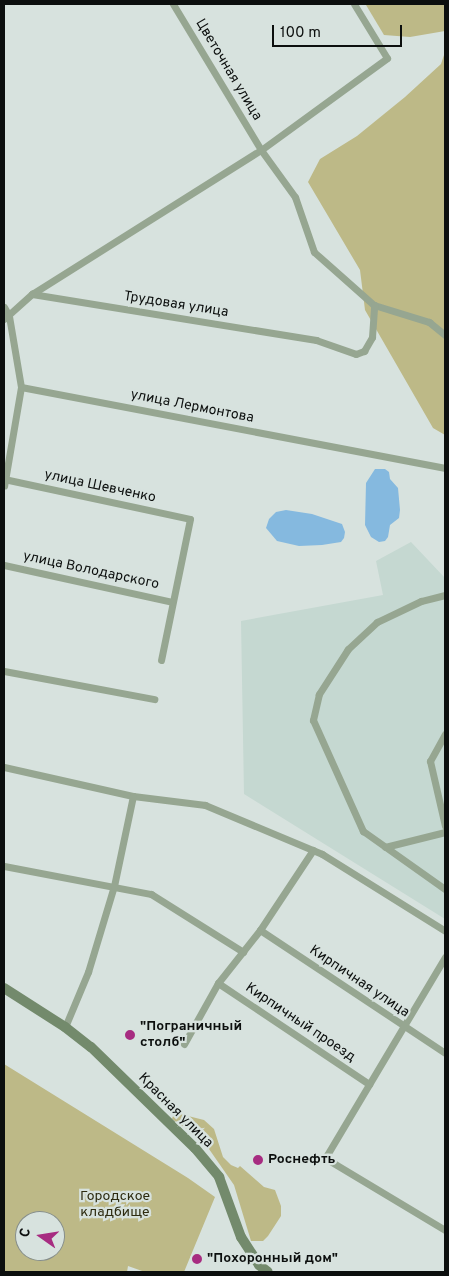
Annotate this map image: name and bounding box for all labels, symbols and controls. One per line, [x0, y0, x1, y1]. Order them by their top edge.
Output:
scale bar [274, 15, 404, 47]
street label: Цветочная улица [191, 16, 265, 124]
text: 100 m [280, 24, 321, 43]
street label: Трудовая улица [122, 288, 230, 322]
street label: улица Лермонтова [129, 387, 255, 427]
street label: улица Шевченко [43, 467, 157, 507]
street label: улица Володарского [21, 548, 161, 594]
street label: Кирпичная улица [306, 942, 412, 1022]
street label: Кирпичный проезд [242, 980, 358, 1066]
place label: "Пограничный столб" [140, 1019, 242, 1052]
marker: "Пограничный столб" [124, 1029, 136, 1041]
street label: Красная улица [134, 1070, 216, 1152]
place label: Роснефть [268, 1152, 336, 1168]
marker: Роснефть [252, 1154, 264, 1166]
park label: Городское кладбище [80, 1189, 150, 1222]
north arrow [15, 1211, 65, 1261]
text: С [17, 1226, 35, 1239]
place label: "Похоронный дом" [207, 1251, 338, 1267]
marker: "Похоронный дом" [191, 1253, 203, 1265]

